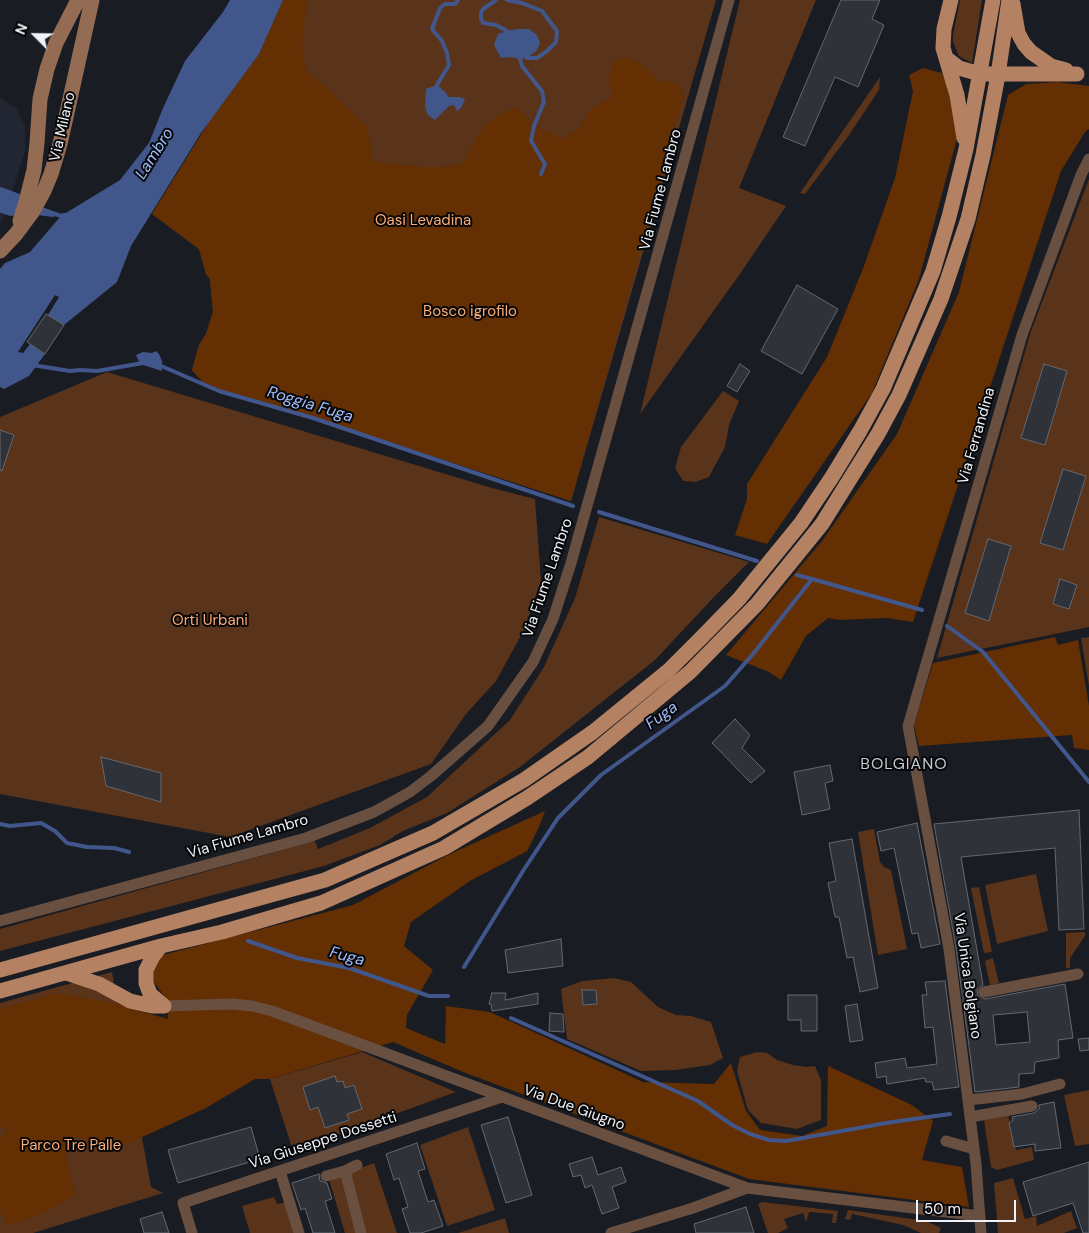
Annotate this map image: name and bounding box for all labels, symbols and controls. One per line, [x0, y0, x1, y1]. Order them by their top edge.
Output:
north arrow [10, 10, 60, 60]
text: N [11, 21, 31, 37]
street label: Via Milano [46, 90, 80, 164]
water label: Lambro [132, 125, 178, 183]
street label: Via Fiume Lambro [636, 127, 686, 253]
park label: Oasi Levadina [375, 212, 471, 230]
park label: Bosco igrofilo [423, 303, 517, 321]
water label: Roggia Fuga [265, 383, 355, 427]
street label: Via Ferrandina [955, 386, 999, 486]
street label: Via Fiume Lambro [519, 516, 577, 640]
park label: Orti Urbani [172, 612, 248, 630]
water label: Fuga [642, 698, 682, 734]
district label: BOLGIANO [859, 755, 949, 775]
street label: Via Fiume Lambro [186, 811, 310, 863]
street label: Via Unica Bolgiano [949, 912, 985, 1040]
water label: Fuga [327, 943, 367, 971]
street label: Via Due Giugno [521, 1081, 627, 1135]
street label: Via Giuseppe Dossetti [247, 1109, 399, 1173]
park label: Parco Tre Palle [21, 1137, 121, 1155]
scale bar [919, 1190, 1019, 1222]
text: 50 m [924, 1199, 961, 1219]

